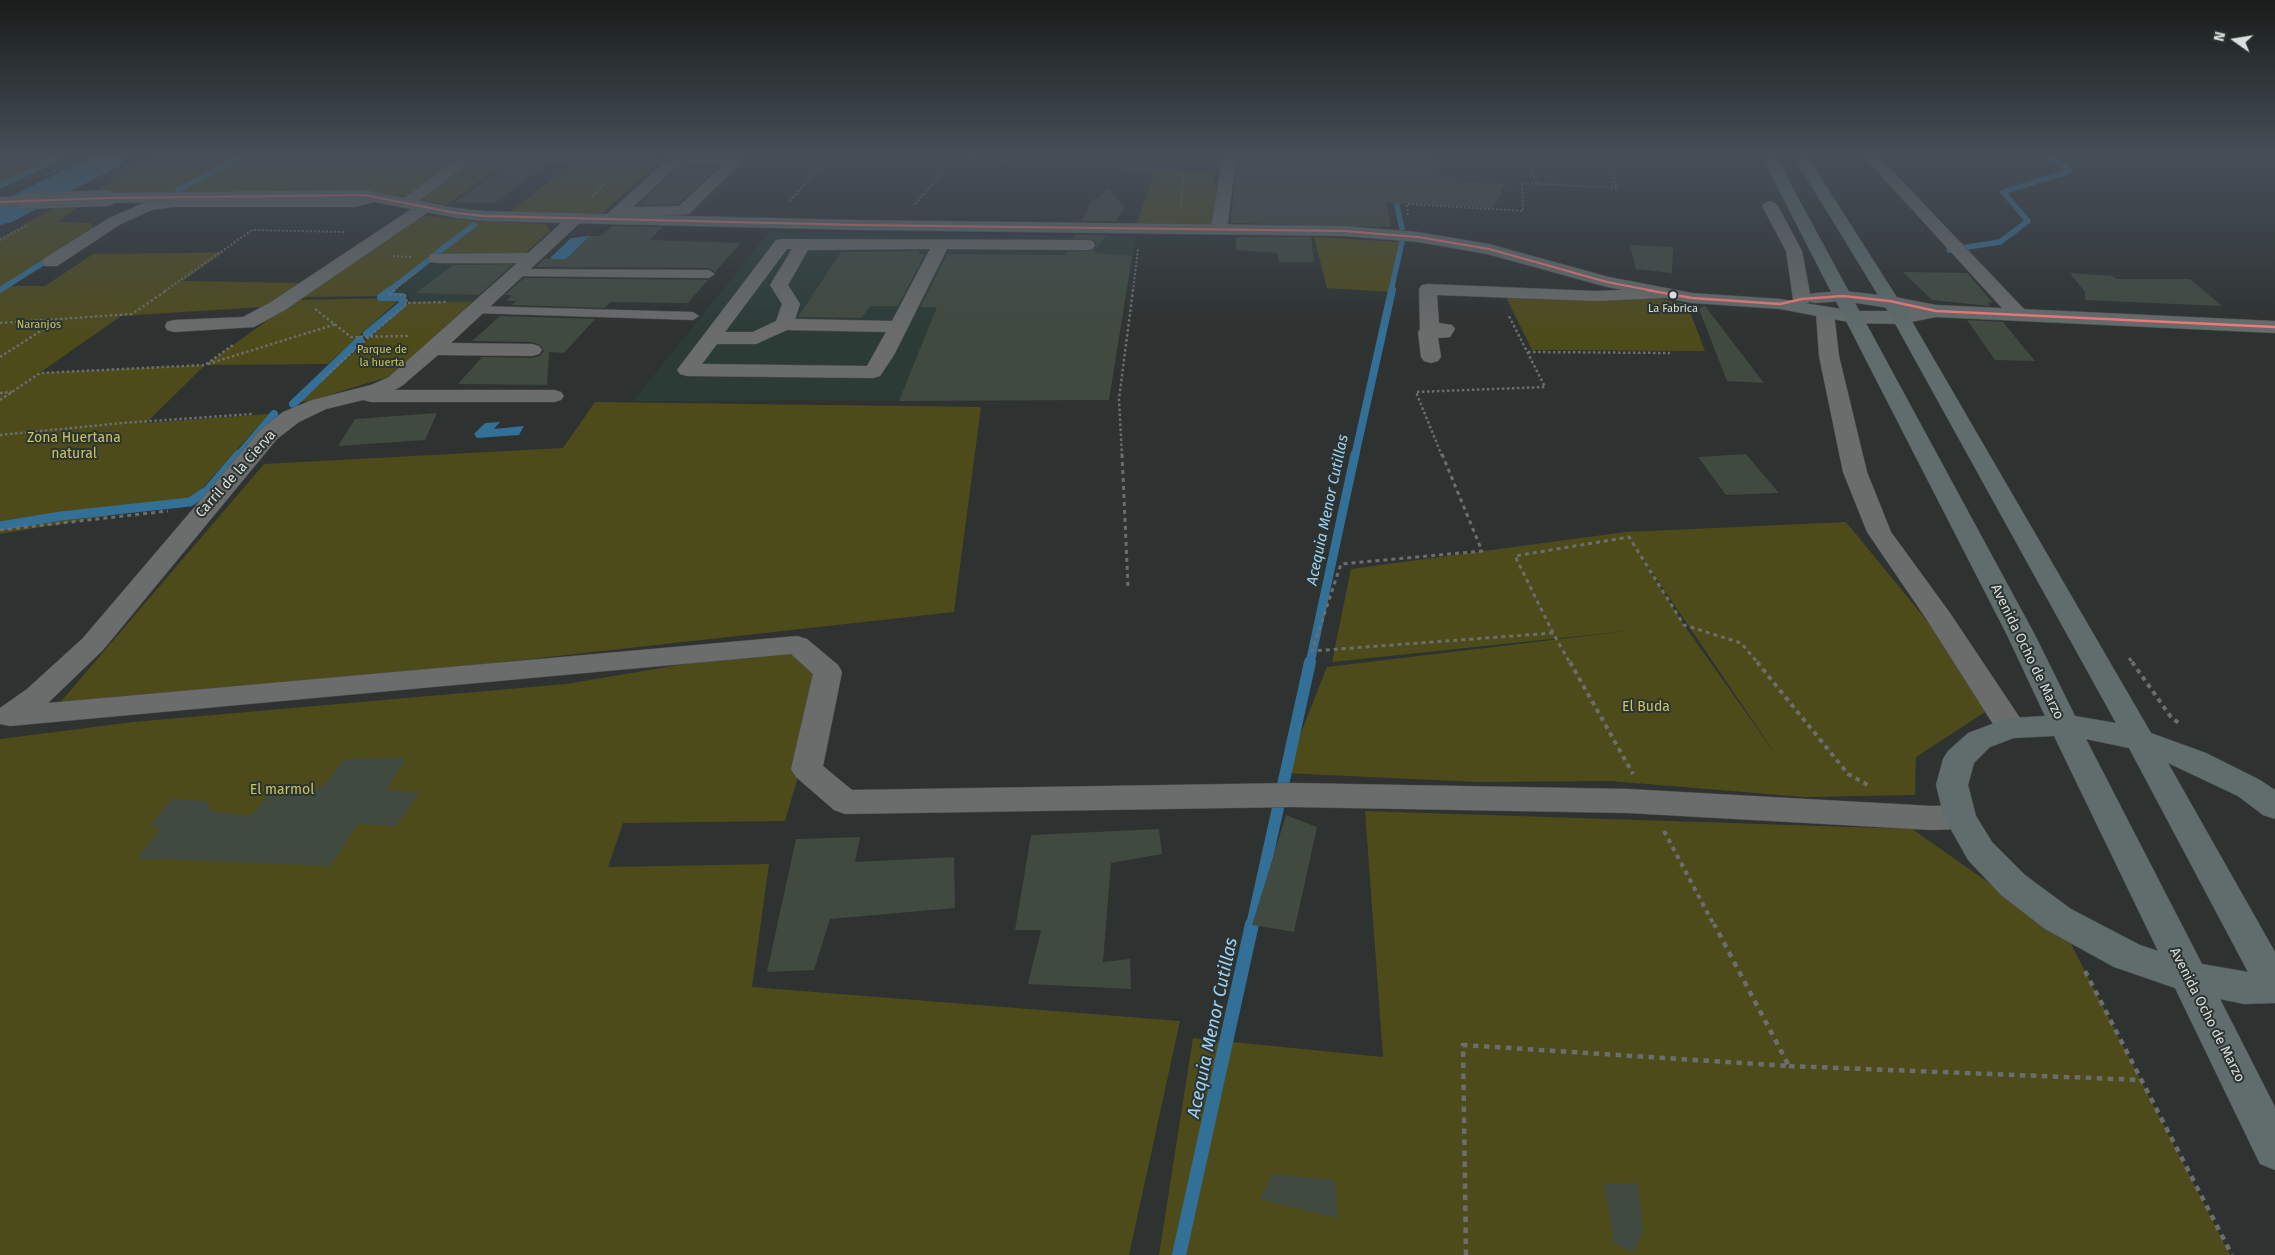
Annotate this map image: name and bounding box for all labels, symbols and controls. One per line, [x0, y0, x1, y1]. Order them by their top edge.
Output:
north arrow [2210, 15, 2260, 65]
text: N [2211, 30, 2229, 43]
marker: La Fabrica [1668, 290, 1678, 300]
place label: La Fabrica [1648, 302, 1698, 316]
park label: Naranjos [17, 318, 61, 332]
park label: Parque de la huerta [357, 343, 407, 369]
street label: Carril de la Cierva [192, 427, 280, 521]
park label: Zona Huertana natural [27, 430, 121, 462]
water label: Acequia Menor Cutillas [1303, 433, 1353, 587]
street label: Avenida Ocho de Marzo [1987, 582, 2067, 722]
park label: El Buda [1622, 699, 1670, 715]
park label: El marmol [250, 782, 314, 798]
water label: Acequia Menor Cutillas [1183, 936, 1243, 1120]
street label: Avenida Ocho de Marzo [2166, 945, 2248, 1085]

